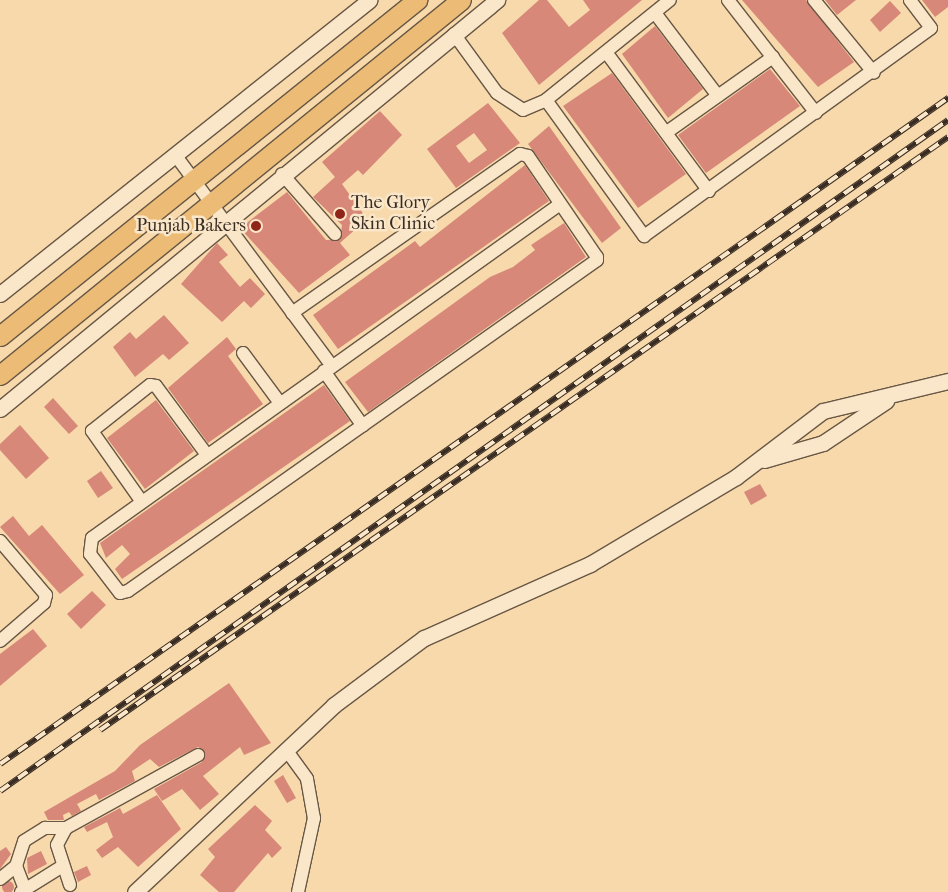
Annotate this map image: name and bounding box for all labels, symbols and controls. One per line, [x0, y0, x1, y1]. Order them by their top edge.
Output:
place label: The Glory Skin Clinic [351, 193, 435, 235]
marker: The Glory Skin Clinic [333, 207, 347, 221]
place label: Punjab Bakers [136, 215, 246, 237]
marker: Punjab Bakers [250, 220, 262, 232]

